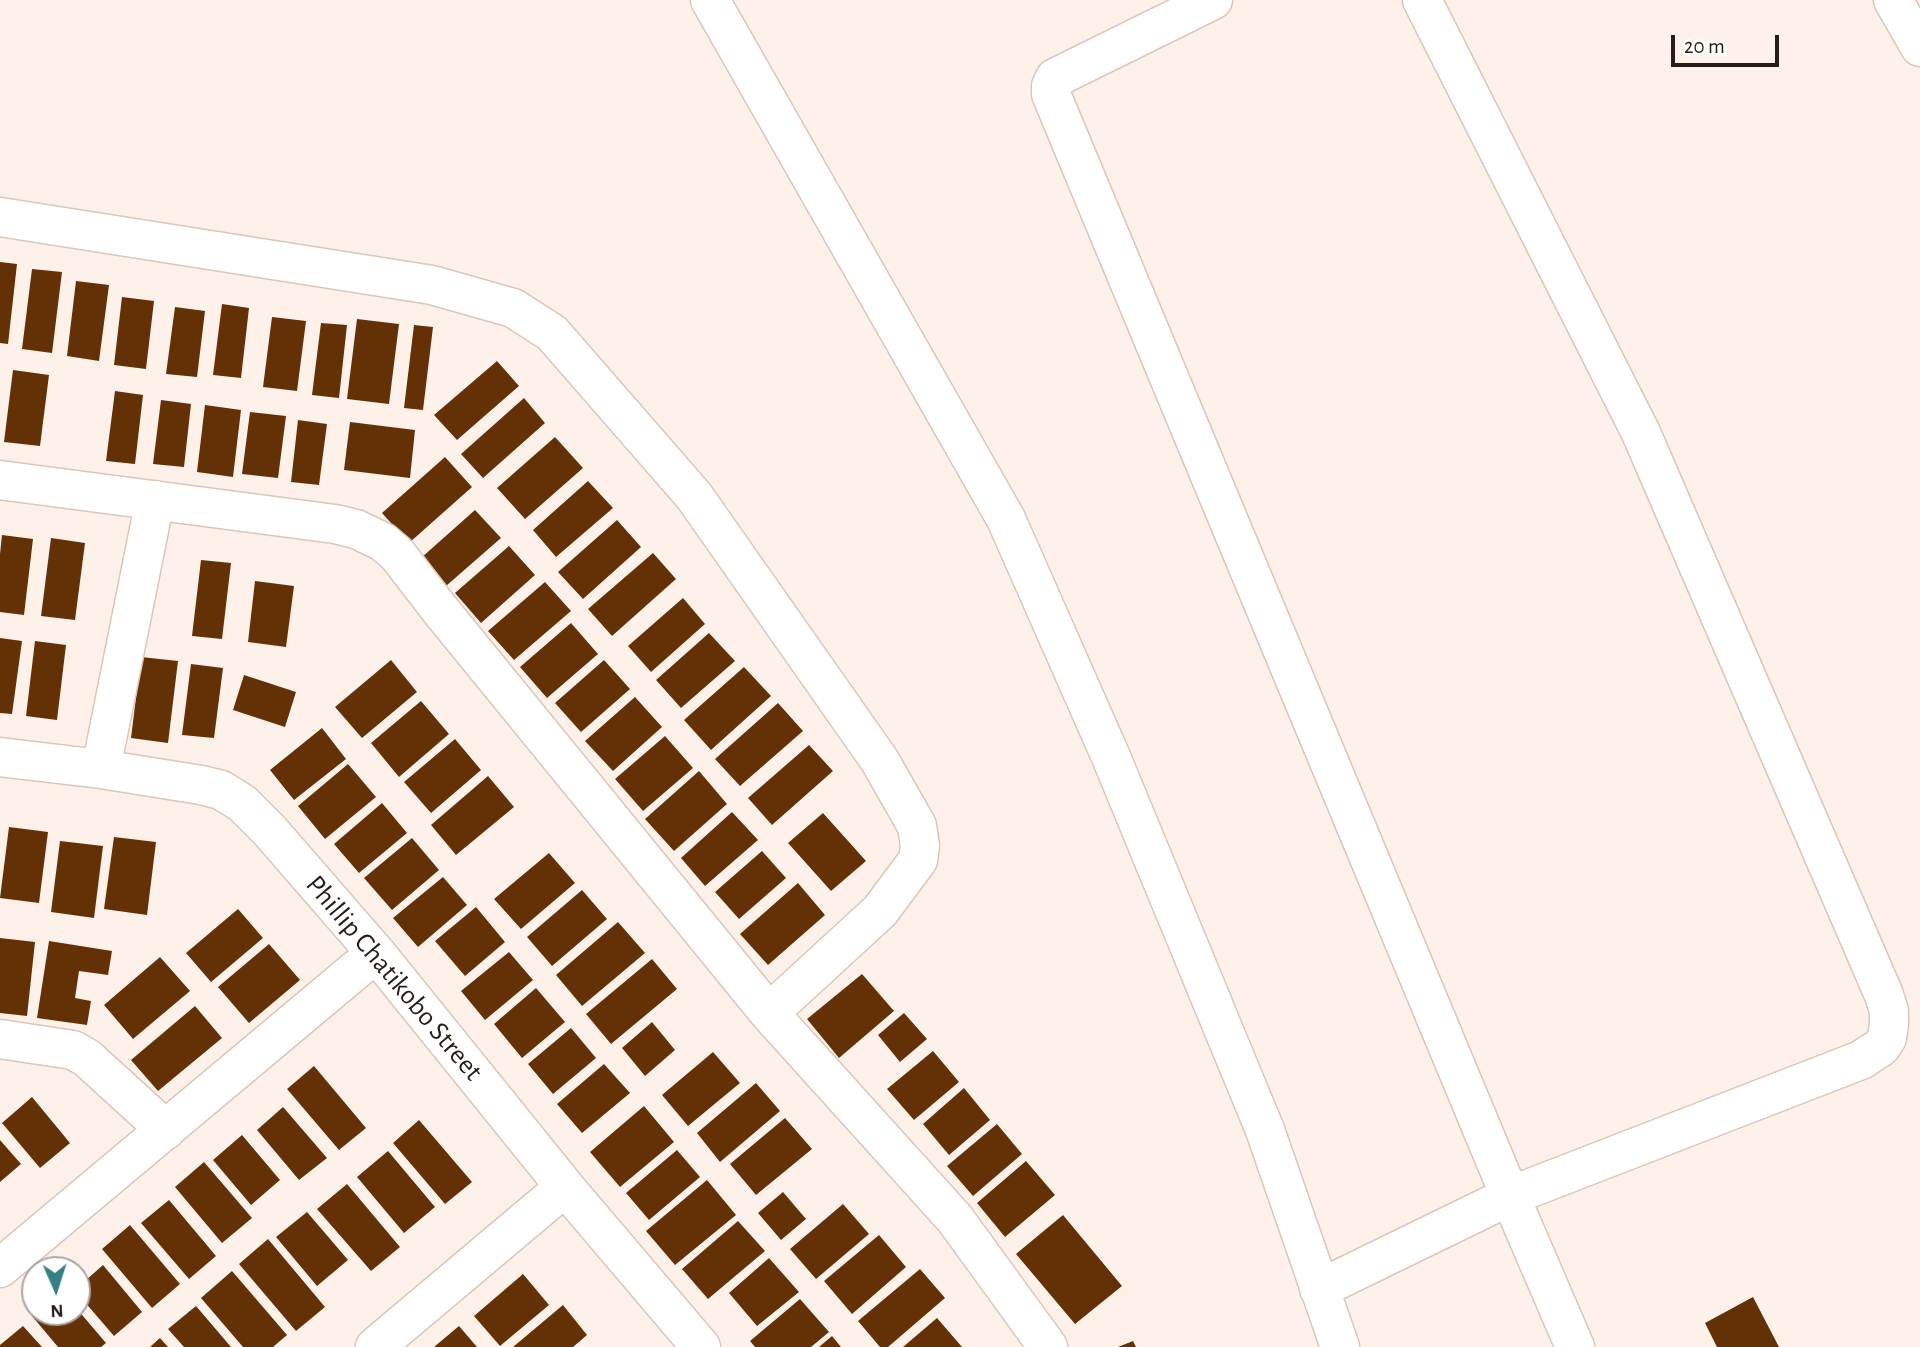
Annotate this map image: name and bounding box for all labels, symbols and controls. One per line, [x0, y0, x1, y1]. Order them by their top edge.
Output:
scale bar [1675, 21, 1784, 65]
text: 20 m [1684, 36, 1725, 57]
street label: Phillip Chatikobo Street [298, 868, 490, 1088]
north arrow [21, 1256, 91, 1326]
text: N [50, 1301, 64, 1320]

